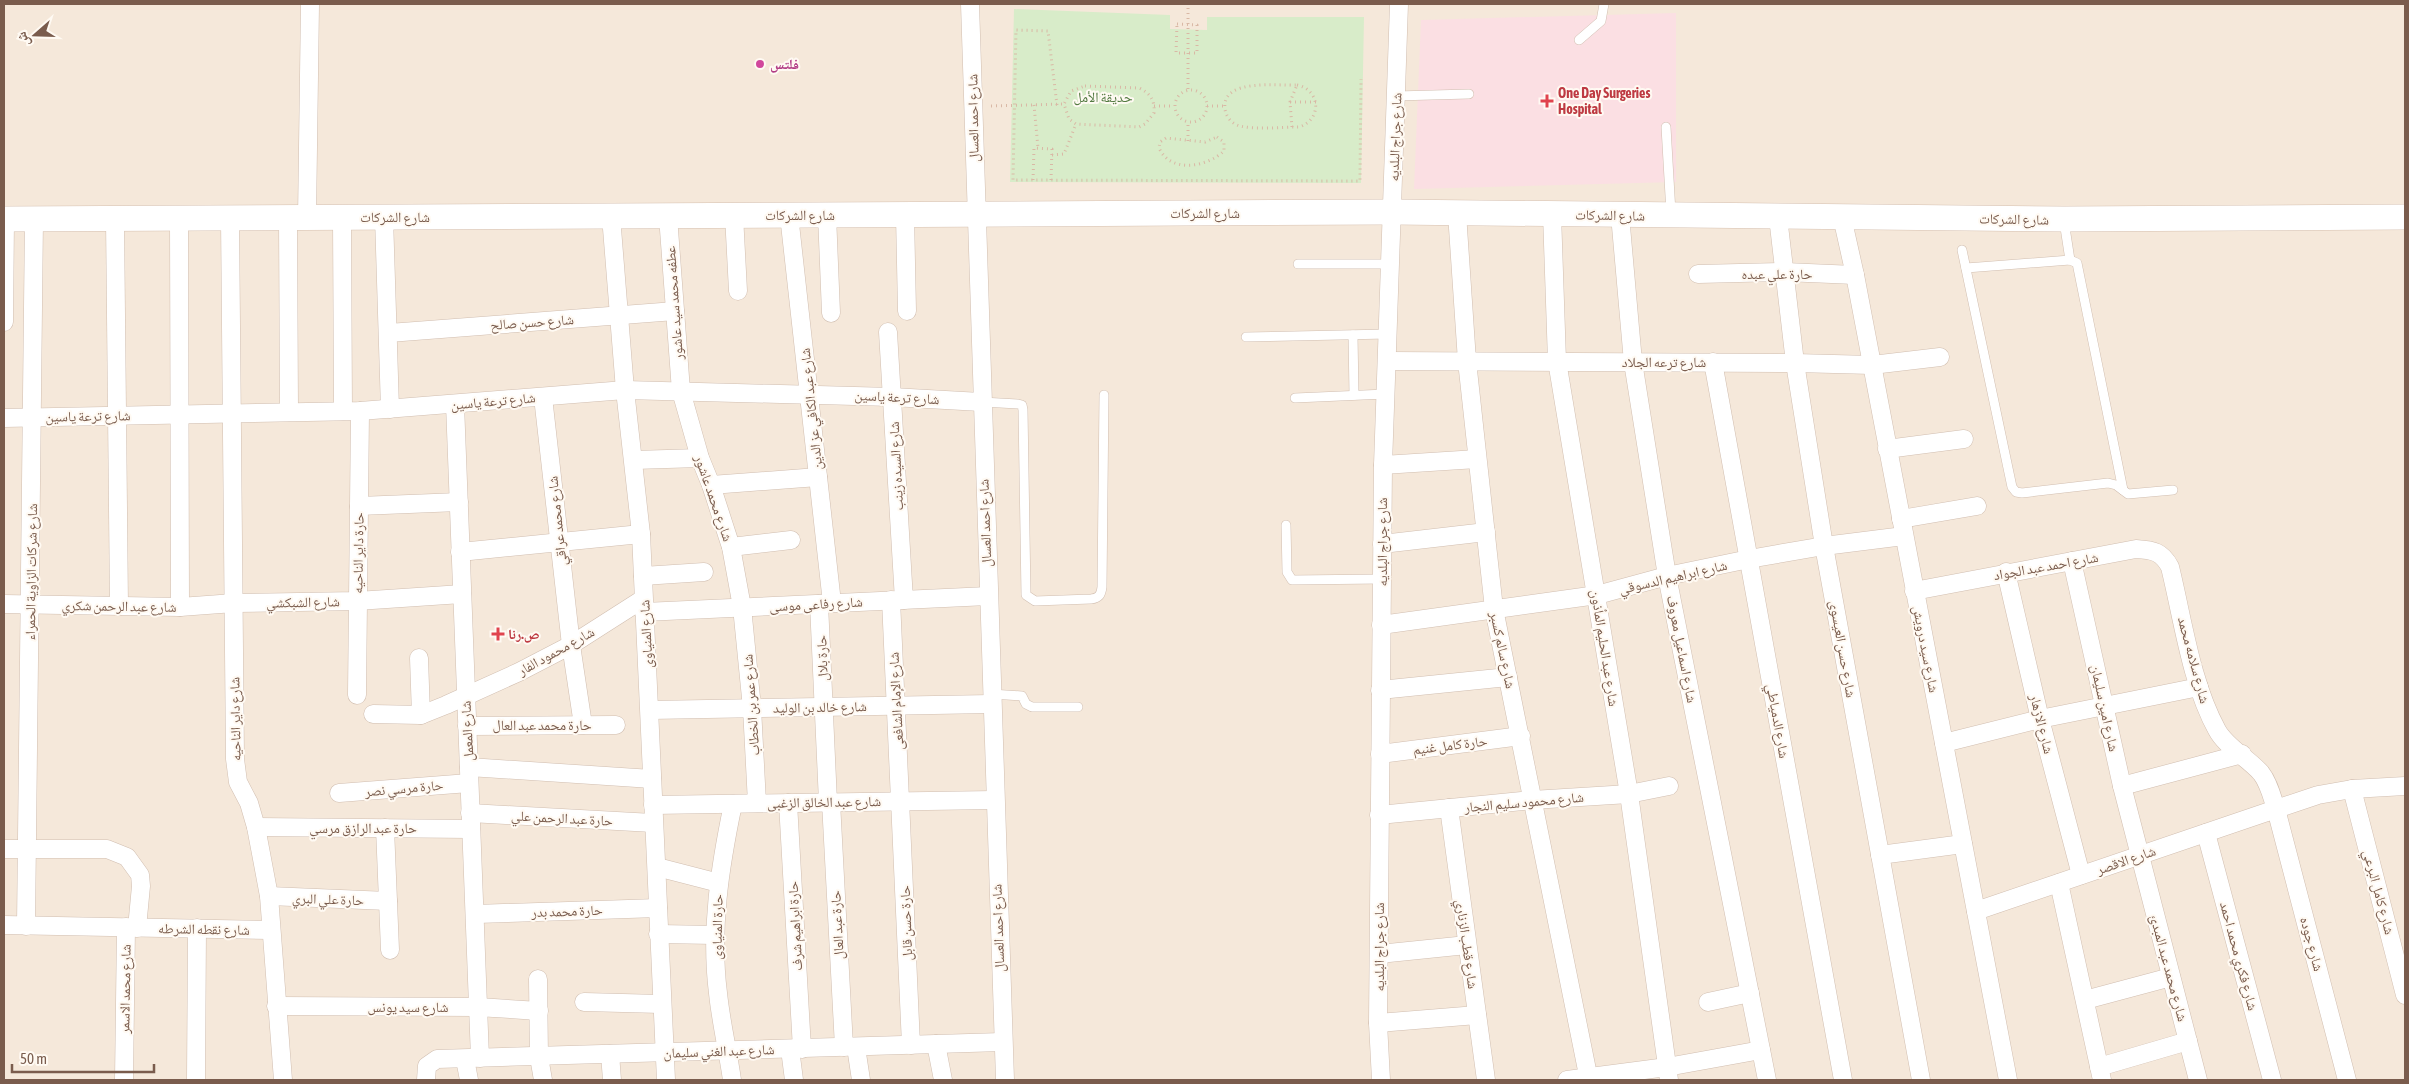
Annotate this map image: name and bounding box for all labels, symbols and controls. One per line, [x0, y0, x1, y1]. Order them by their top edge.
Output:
north arrow [10, 10, 60, 60]
text: ش [13, 29, 34, 49]
place label: فلتس [770, 56, 799, 73]
marker: فلتس [754, 58, 766, 70]
street label: شارع احمد العسال [964, 74, 984, 162]
place label: One Day Surgeries Hospital [1558, 85, 1650, 117]
park label: حديقة الأمل [1073, 89, 1133, 106]
street label: شارع جراج البلديه [1385, 92, 1407, 182]
marker: One Day Surgeries Hospital [1540, 94, 1554, 108]
street label: شارع الشركات [1170, 205, 1240, 223]
street label: شارع الشركات [1575, 206, 1645, 226]
street label: شارع الشركات [765, 207, 835, 225]
street label: شارع الشركات [360, 209, 430, 227]
street label: شارع الشركات [1979, 210, 2049, 230]
street label: عطفه محمد سيد عاشور [662, 245, 687, 362]
street label: حارة علي عبده [1741, 266, 1813, 286]
street label: شارع حسن صالح [490, 311, 574, 335]
street label: شارع عبد الكافي عز الدين [797, 347, 829, 471]
street label: شارع ترعه الجلاد [1622, 354, 1706, 372]
street label: شارع ترعة ياسين [854, 387, 940, 409]
street label: شارع ترعة ياسين [450, 389, 536, 415]
street label: شارع ترعة ياسين [45, 407, 131, 427]
street label: شارع السيده زينب [886, 421, 908, 511]
street label: شارع محمد عاشور [690, 452, 736, 544]
street label: شارع محمد عراقي [544, 475, 573, 567]
street label: شارع احمد العسال [975, 478, 997, 567]
street label: شارع جراج البلديه [1374, 498, 1392, 586]
street label: شارع شركات الزاوية الحمراء [22, 503, 42, 641]
street label: حارة داير الناحيه [349, 512, 368, 594]
street label: شارع احمد عبد الجواد [1992, 549, 2100, 585]
street label: شارع ابراهيم الدسوقي [1617, 557, 1729, 601]
street label: شارع عبد الحليم المأذون [1586, 589, 1622, 708]
street label: شارع الشبكشي [266, 593, 340, 614]
street label: شارع رفاعى موسى [769, 594, 863, 616]
street label: شارع اسماعيل معروف [1662, 594, 1700, 704]
street label: شارع عبد الرحمن شكري [61, 597, 177, 619]
street label: شارع المنياوى [636, 599, 658, 669]
street label: شارع حسن العيسوى [1825, 599, 1859, 699]
street label: شارع سيد درويش [1908, 604, 1942, 694]
street label: شارع سالم كسبر [1485, 609, 1519, 690]
street label: شارع سلامه محمد [2173, 615, 2213, 706]
street label: شارع محمود الفار [514, 623, 598, 681]
place label: ص.رنا [508, 626, 540, 643]
marker: ص.رنا [492, 628, 504, 640]
street label: حارة بلال [813, 635, 832, 681]
street label: شارع الإمام الشافعى [885, 651, 909, 750]
street label: شارع عمر بن الخطاب [739, 654, 765, 756]
street label: شارع امين سليمان [2086, 663, 2122, 753]
street label: شارع داير الناحيه [226, 677, 246, 761]
street label: شارع الدمياطي [1760, 683, 1792, 760]
street label: شارع الازهار [2025, 692, 2057, 756]
street label: شارع خالد بن الوليد [773, 698, 867, 718]
street label: شارع المعمل [457, 700, 479, 762]
street label: حارة محمد عبد العال [492, 717, 592, 734]
street label: حارة كامل غنيم [1412, 732, 1489, 759]
street label: حارة مرسي نصر [363, 777, 444, 803]
street label: شارع محمود سليم النجار [1463, 789, 1585, 817]
street label: شارع عبد الخالق الزغبى [767, 793, 881, 813]
street label: حارة عبد الرحمن علي [510, 807, 613, 832]
street label: حارة عبد الرازق مرسي [309, 820, 417, 840]
street label: شارع الاقصر [2093, 842, 2158, 880]
street label: شارع كامل البرعي [2357, 848, 2398, 937]
street label: حارة ابراهيم شرف [785, 881, 807, 971]
street label: شارع احمد العسال [988, 883, 1010, 972]
street label: حارة حسن قابل [897, 885, 916, 961]
street label: حارة علي البري [292, 890, 364, 912]
street label: حارة عبد العال [827, 890, 848, 960]
street label: حارة المنياوى [708, 894, 727, 960]
street label: شارع قطب الزناري [1449, 898, 1481, 990]
street label: شارع فكري محمد احمد [2213, 900, 2261, 1013]
street label: حارة محمد بدر [530, 902, 603, 921]
street label: شارع جراج البلديه [1371, 903, 1389, 991]
street label: شارع محمد عبد المبدئ [2145, 913, 2191, 1024]
street label: شارع جوده [2295, 915, 2327, 973]
street label: شارع نقطه الشرطه [158, 920, 250, 940]
street label: شارع محمد الاسمر [116, 944, 136, 1035]
street label: شارع سيد يونس [368, 999, 448, 1017]
street label: شارع عبد الغني سليمان [663, 1041, 775, 1064]
scale bar [12, 1042, 155, 1074]
text: 50 m [20, 1050, 47, 1067]

